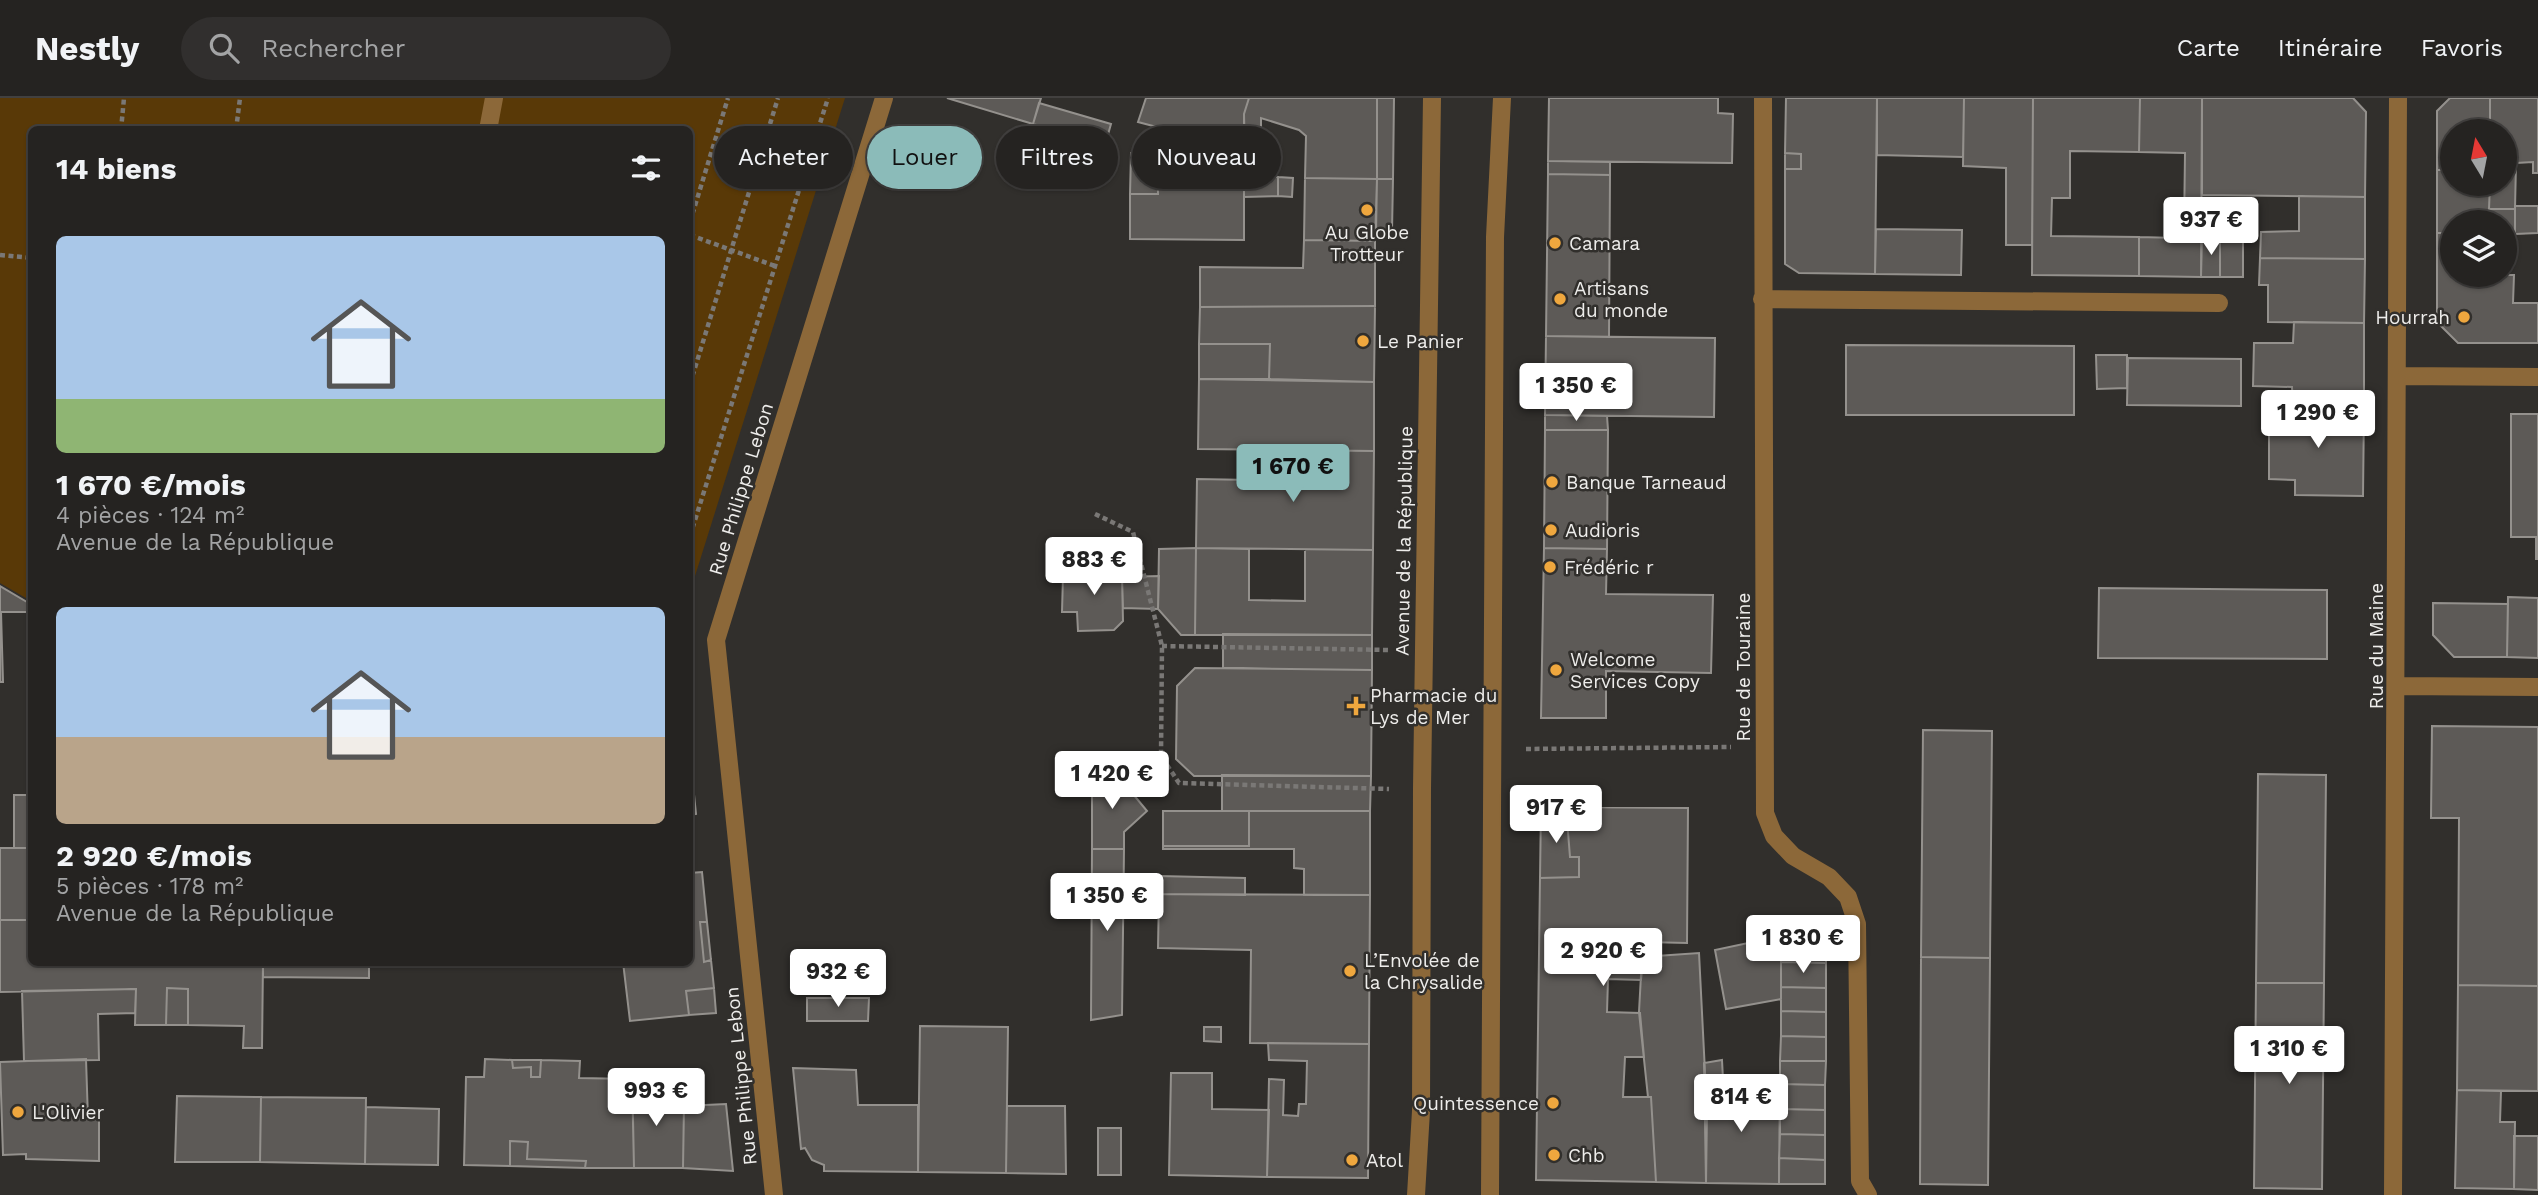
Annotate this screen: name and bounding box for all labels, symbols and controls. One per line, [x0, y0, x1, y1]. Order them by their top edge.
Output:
search box [181, 17, 671, 80]
text: Nestly [35, 29, 139, 68]
icon: search [205, 29, 243, 67]
text: Rechercher [261, 33, 405, 63]
text: Carte [2177, 34, 2240, 62]
text: Itinéraire [2278, 34, 2383, 62]
text: Favoris [2421, 34, 2503, 62]
north arrow [2440, 119, 2516, 196]
map controls [2440, 119, 2517, 287]
chip: Acheter [714, 126, 853, 189]
chip: Louer [867, 126, 982, 189]
chip: Filtres [996, 126, 1118, 189]
chip: Nouveau [1132, 126, 1281, 189]
icon: filters [627, 149, 665, 187]
text: 14 biens [56, 151, 176, 186]
pin: 937 € [2162, 198, 2260, 257]
marker: Au Globe Trotteur [1359, 202, 1375, 218]
text: 937 € [2179, 206, 2243, 233]
button: layers [2440, 210, 2517, 287]
place label: Au Globe Trotteur [1325, 221, 1409, 266]
place label: Camara [1569, 232, 1640, 255]
marker: Camara [1547, 235, 1563, 251]
place label: Artisans du monde [1574, 277, 1668, 322]
icon: home [298, 281, 424, 407]
marker: Artisans du monde [1552, 291, 1568, 307]
place label: Hourrah [2375, 306, 2450, 329]
marker: Hourrah [2456, 309, 2472, 325]
place label: Le Panier [1377, 330, 1464, 353]
marker: Le Panier [1355, 333, 1371, 349]
pin: 1 350 € [1511, 364, 1641, 423]
text: 1 350 € [1535, 372, 1617, 399]
pin: 1 290 € [2253, 390, 2383, 450]
text: 1 290 € [2277, 399, 2359, 426]
street label: Rue Philippe Lebon [704, 400, 778, 578]
street label: Avenue de la République [1390, 426, 1418, 656]
pin: 1 670 € [1228, 444, 1358, 504]
text: 1 670 € [1252, 453, 1334, 480]
text: 1 670 €/mois [56, 467, 246, 502]
place label: Banque Tarneaud [1566, 471, 1727, 494]
marker: Banque Tarneaud [1544, 474, 1560, 490]
text: 4 pièces · 124 m² [56, 502, 244, 529]
place label: Audioris [1565, 519, 1640, 542]
marker: Audioris [1543, 522, 1559, 538]
text: Avenue de la République [56, 529, 334, 556]
pin: 883 € [1045, 538, 1143, 597]
text: 883 € [1061, 546, 1127, 573]
place label: Frédéric r [1564, 556, 1654, 579]
marker: Frédéric r [1542, 559, 1558, 575]
street label: Rue du Maine [2365, 583, 2388, 709]
street label: Rue de Touraine [1732, 593, 1755, 741]
place label: Welcome Services Copy [1570, 648, 1700, 693]
icon: home [298, 652, 424, 778]
marker: Welcome Services Copy [1548, 662, 1564, 678]
place label: Pharmacie du Lys de Mer [1370, 684, 1498, 729]
marker: Pharmacie du Lys de Mer [1348, 698, 1364, 714]
pin: 1 420 € [1047, 752, 1177, 811]
text: 1 420 € [1071, 760, 1153, 787]
pin: 917 € [1507, 786, 1605, 845]
text: 917 € [1526, 794, 1586, 821]
text: 2 920 €/mois [56, 838, 252, 873]
text: 5 pièces · 178 m² [56, 873, 243, 900]
pin: 1 350 € [1042, 874, 1172, 933]
text: 1 350 € [1066, 882, 1148, 909]
text: Avenue de la République [56, 900, 334, 927]
pin: 1 830 € [1738, 916, 1868, 975]
text: 1 830 € [1762, 924, 1844, 951]
pin: 2 920 € [1538, 928, 1668, 988]
text: 2 920 € [1560, 937, 1646, 964]
place label: L’Envolée de la Chrysalide [1364, 949, 1483, 994]
pin: 932 € [789, 950, 887, 1009]
text: 932 € [806, 958, 870, 985]
marker: L’Envolée de la Chrysalide [1342, 963, 1358, 979]
street label: Rue Philippe Lebon [720, 986, 762, 1166]
pin: 1 310 € [2224, 1026, 2354, 1086]
text: 1 310 € [2250, 1035, 2328, 1062]
pin: 993 € [607, 1068, 705, 1128]
pin: 814 € [1692, 1074, 1790, 1134]
text: 993 € [624, 1077, 688, 1104]
text: 814 € [1710, 1083, 1772, 1110]
place label: Quintessence [1413, 1092, 1539, 1115]
marker: Quintessence [1545, 1095, 1561, 1111]
place label: L'Olivier [32, 1101, 105, 1124]
marker: L'Olivier [10, 1104, 26, 1120]
place label: Chb [1568, 1144, 1605, 1167]
marker: Chb [1546, 1147, 1562, 1163]
place label: Atol [1366, 1149, 1403, 1172]
marker: Atol [1344, 1152, 1360, 1168]

